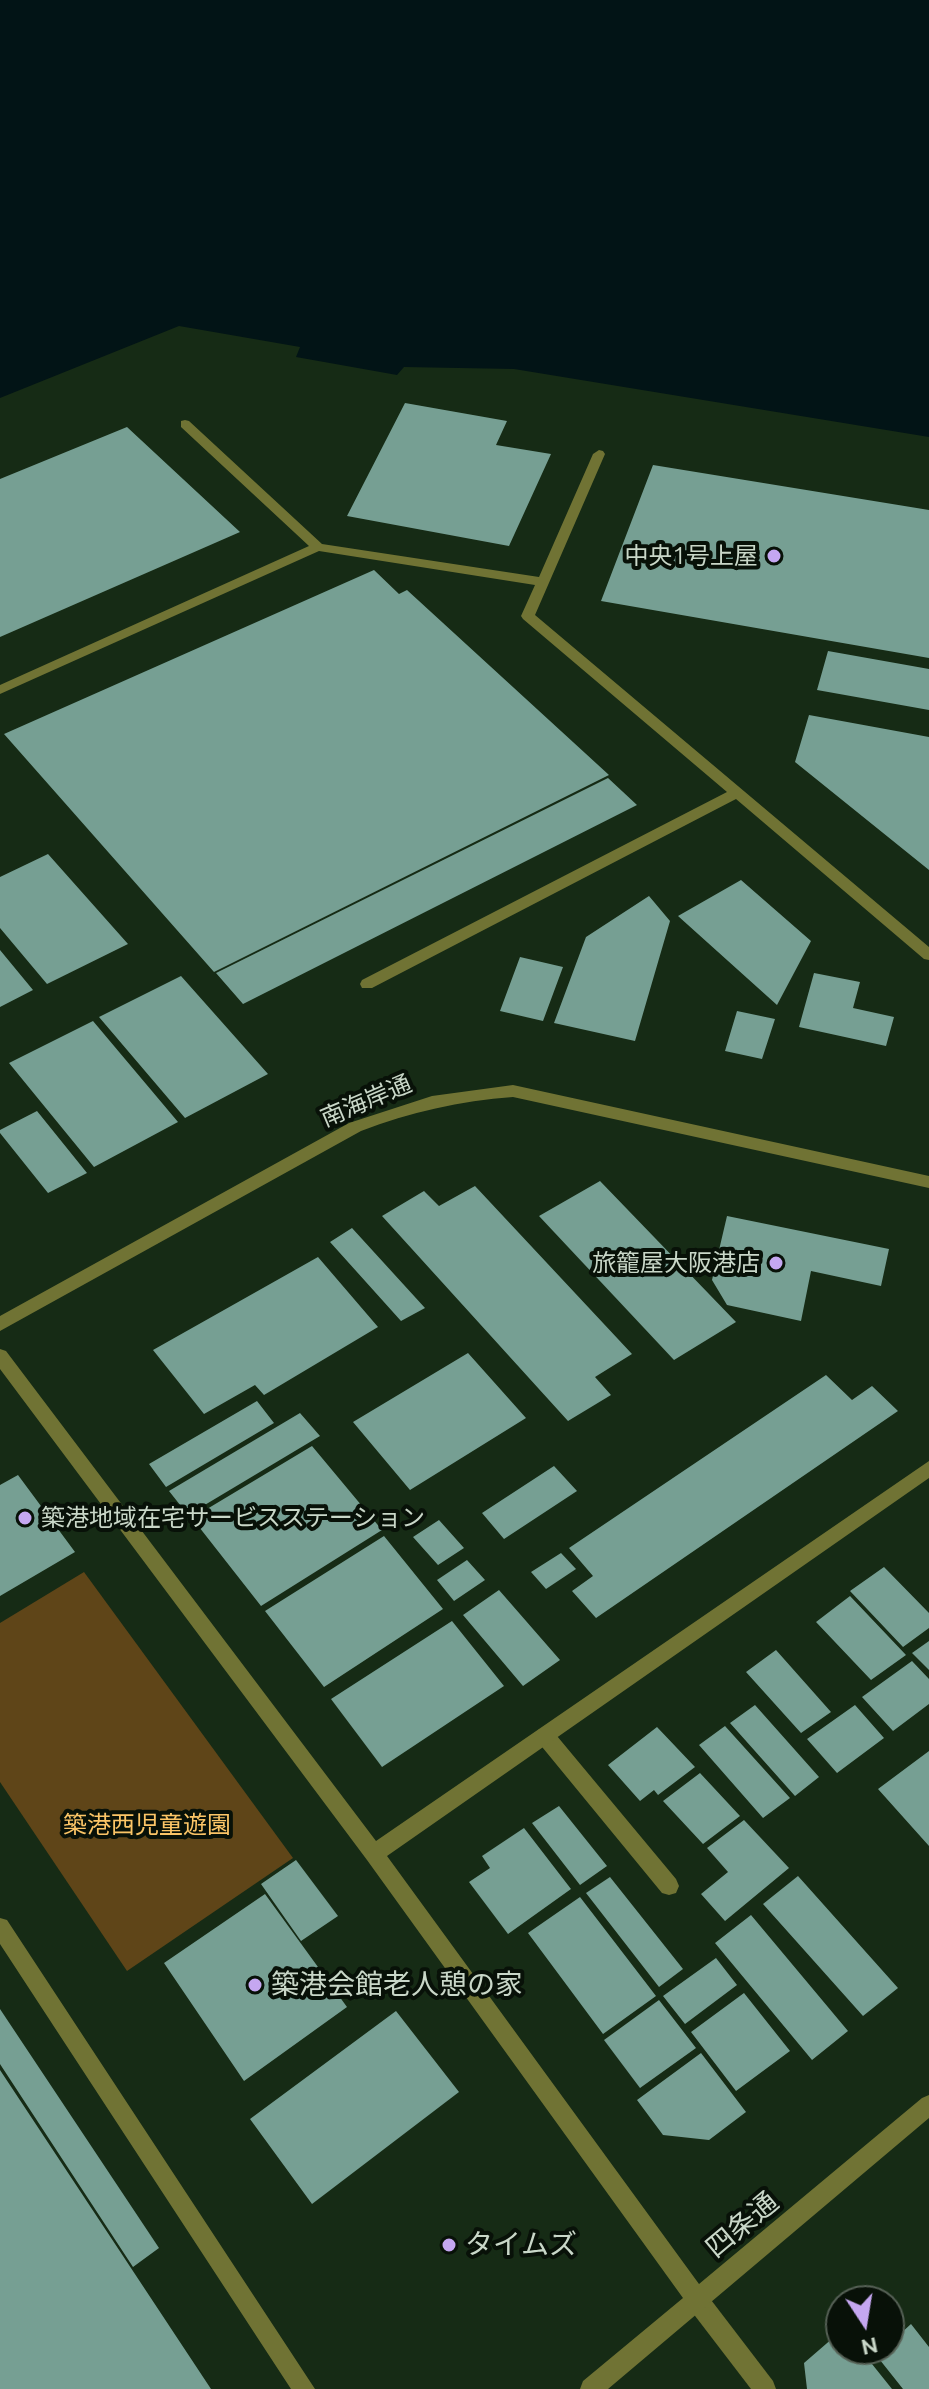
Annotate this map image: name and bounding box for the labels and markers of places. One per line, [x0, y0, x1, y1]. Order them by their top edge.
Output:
place label: 中央1号上屋 [624, 542, 758, 570]
marker: 中央1号上屋 [765, 547, 783, 565]
place label: 旅籠屋大阪港店 [592, 1249, 760, 1277]
marker: 旅籠屋大阪港店 [767, 1254, 785, 1272]
place label: 築港地域在宅サービスステーション [41, 1504, 425, 1532]
marker: 築港地域在宅サービスステーション [16, 1509, 34, 1527]
place label: 築港会館老人憩の家 [271, 1968, 523, 2002]
marker: 築港会館老人憩の家 [246, 1976, 264, 1994]
place label: タイムズ [465, 2228, 577, 2262]
marker: タイムズ [440, 2236, 458, 2254]

